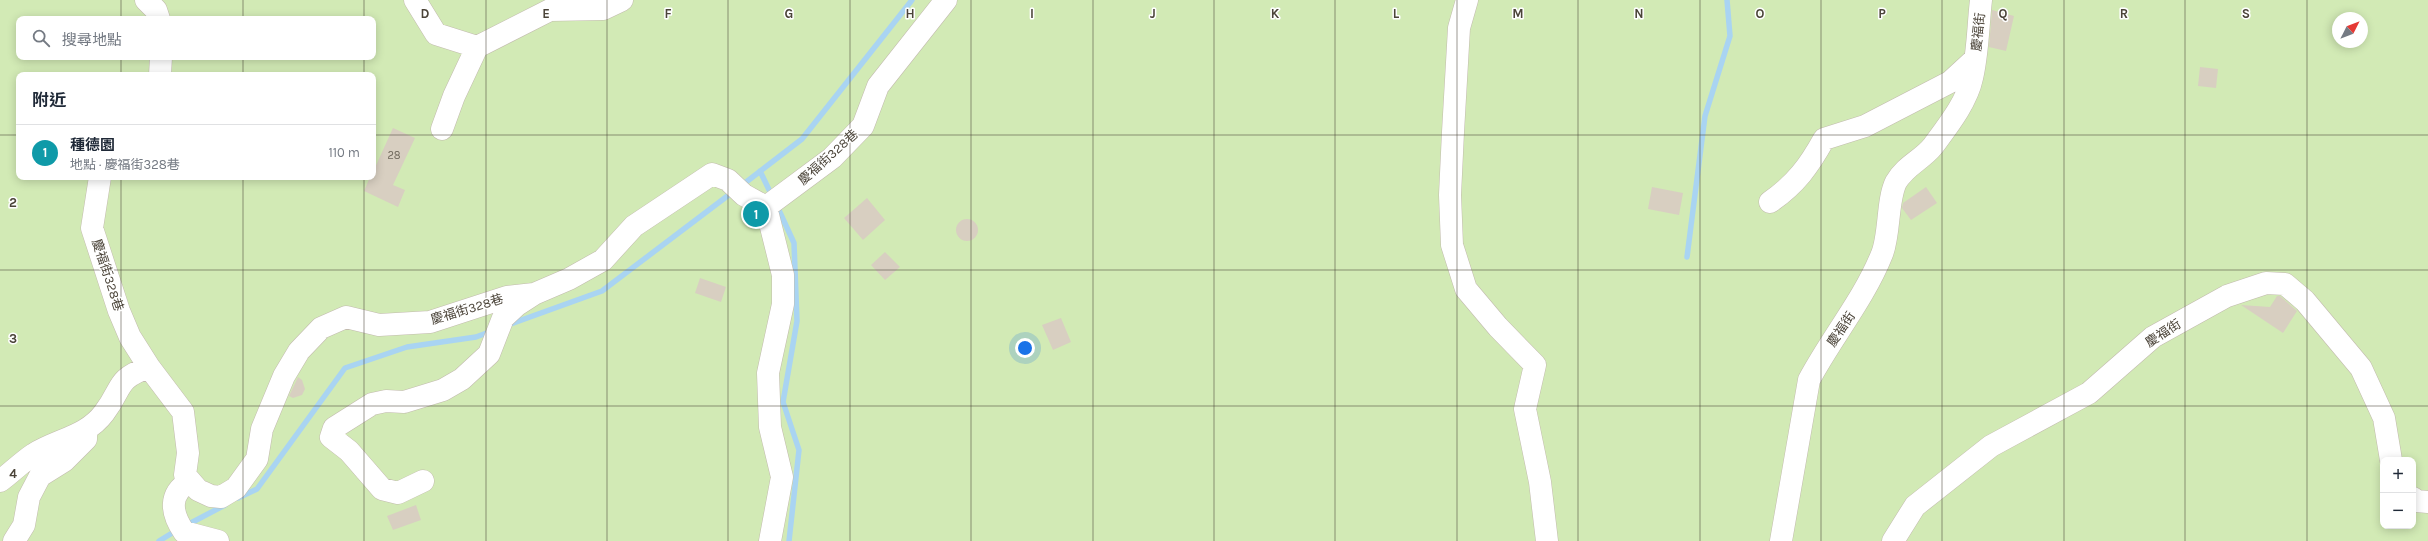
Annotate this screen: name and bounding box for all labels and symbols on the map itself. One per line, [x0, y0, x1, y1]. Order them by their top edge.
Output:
text: D [421, 6, 430, 21]
text: E [542, 6, 550, 21]
text: F [664, 6, 672, 21]
text: G [785, 6, 793, 21]
text: H [905, 6, 915, 21]
text: I [1030, 6, 1034, 21]
text: J [1150, 6, 1156, 21]
text: K [1271, 6, 1280, 21]
text: L [1393, 6, 1400, 21]
text: M [1512, 6, 1524, 21]
text: N [1634, 6, 1644, 21]
text: O [1756, 6, 1765, 21]
text: P [1878, 6, 1886, 21]
text: Q [1999, 6, 2008, 21]
text: R [2120, 6, 2128, 21]
text: S [2242, 6, 2250, 21]
street label: 慶福街 [1969, 12, 1987, 52]
north arrow [2332, 12, 2368, 48]
street label: 慶福街328巷 [795, 126, 861, 188]
house number: 28 [387, 149, 401, 162]
text: 2 [9, 195, 17, 210]
pin: 1 [743, 199, 769, 229]
street label: 慶福街328巷 [89, 237, 127, 313]
street label: 慶福街328巷 [429, 291, 505, 327]
street label: 慶福街 [1824, 309, 1858, 349]
street label: 慶福街 [2143, 316, 2183, 350]
text: 3 [9, 331, 17, 346]
your location [1015, 338, 1035, 358]
text: 4 [9, 466, 17, 481]

